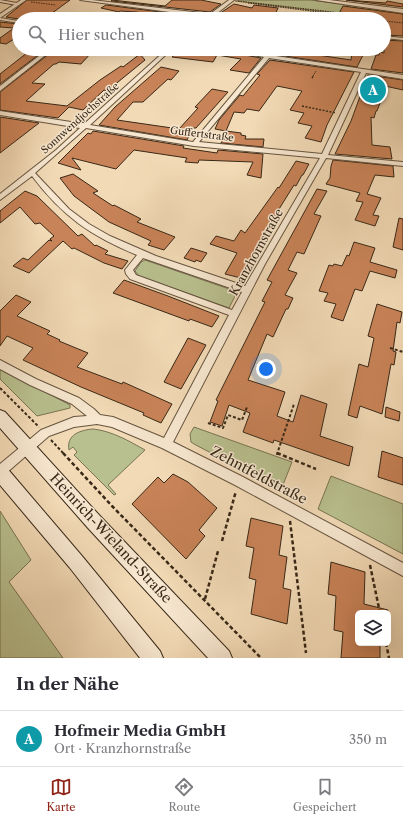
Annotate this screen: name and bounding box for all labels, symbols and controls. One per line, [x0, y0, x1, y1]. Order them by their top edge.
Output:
search box [12, 12, 391, 56]
icon: search [26, 23, 48, 45]
text: Hier suchen [58, 25, 145, 44]
pin: A [360, 75, 386, 105]
street label: Sonnwendjochstraße [38, 79, 122, 157]
street label: Guffertstraße [169, 124, 235, 144]
street label: Kranzhornstraße [226, 205, 286, 298]
your location [256, 359, 276, 379]
street label: Zehntfeldstraße [208, 442, 311, 508]
street label: Heinrich-Wieland-Straße [46, 469, 176, 607]
map controls [355, 610, 391, 646]
button: layers [355, 610, 391, 646]
text: In der Nähe [16, 674, 119, 694]
text: Hofmeir Media GmbH [54, 721, 226, 740]
text: A [24, 731, 34, 747]
text: 350 m [349, 731, 387, 747]
text: Ort · Kranzhornstraße [54, 740, 191, 756]
tab: Karte [46, 776, 76, 814]
tab: Route [169, 776, 200, 814]
tab: Gespeichert [293, 776, 356, 814]

